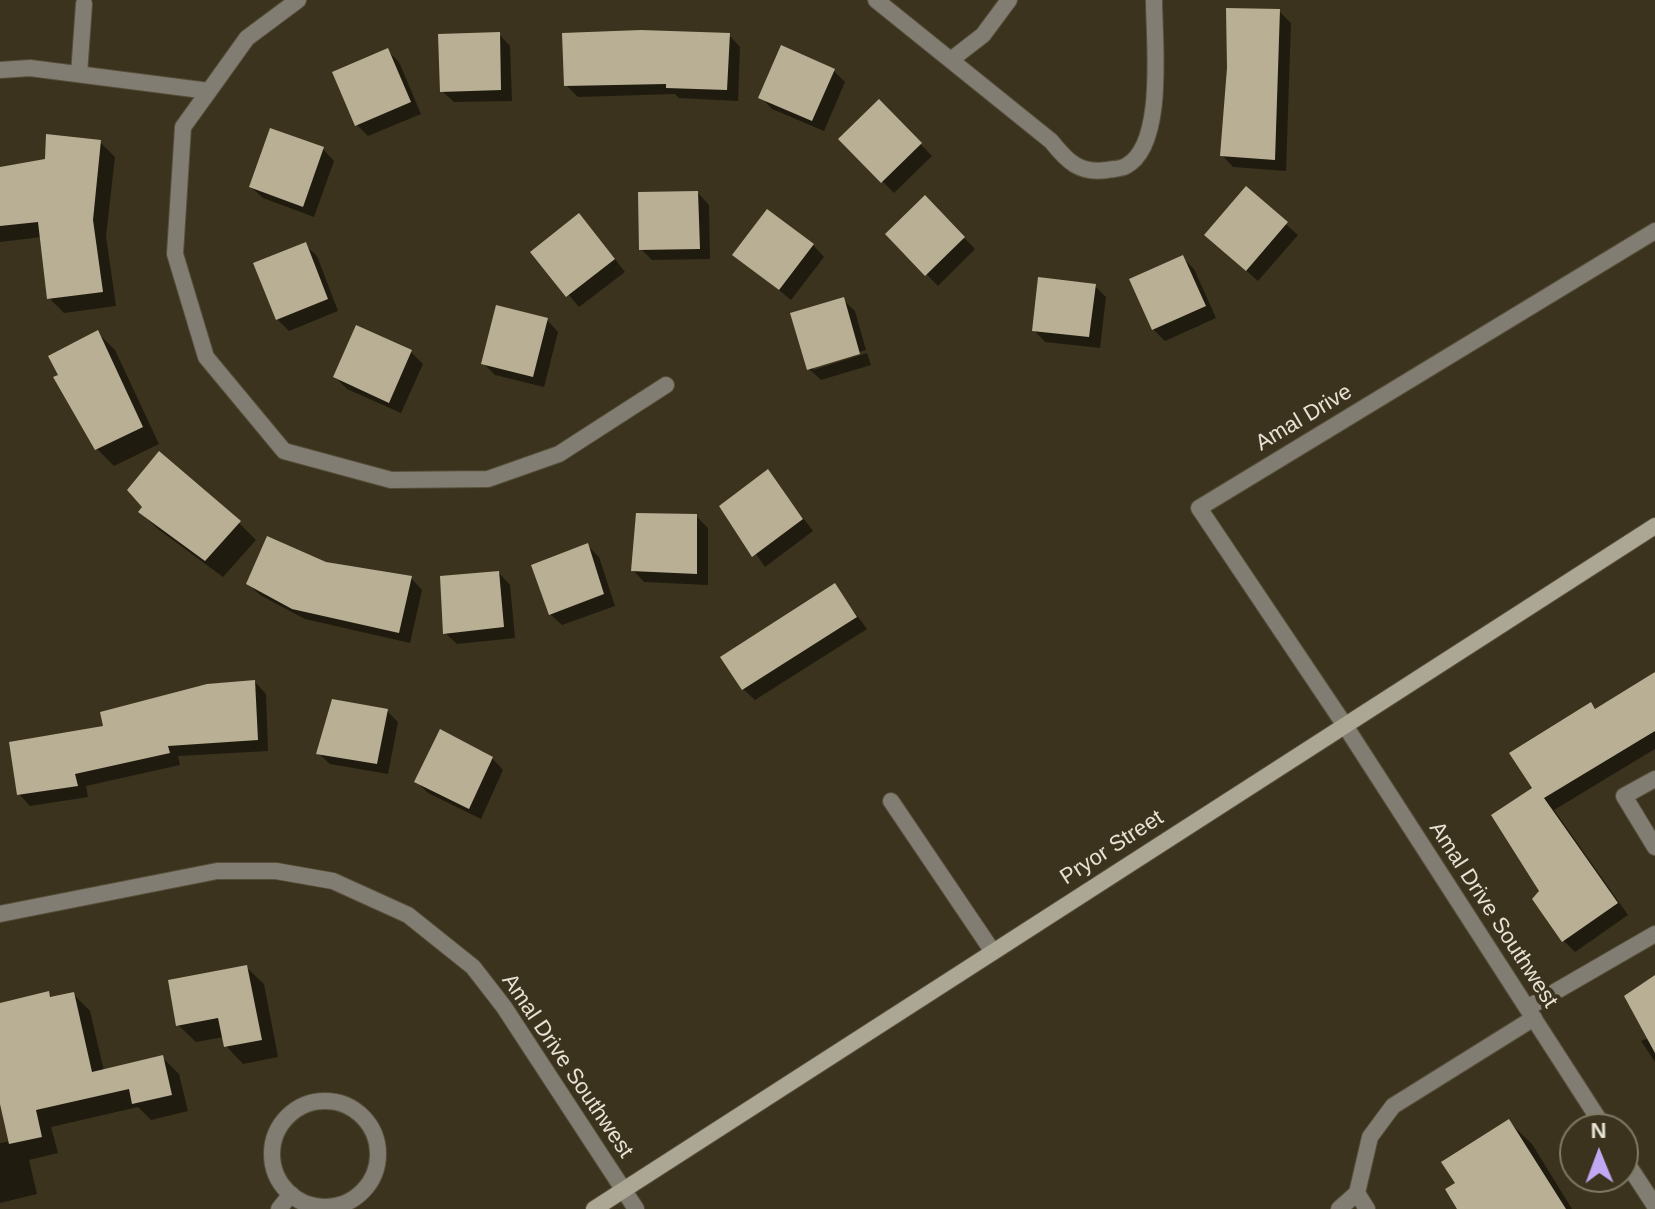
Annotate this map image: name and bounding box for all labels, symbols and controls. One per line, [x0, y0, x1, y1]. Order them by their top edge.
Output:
street label: Amal Drive [1251, 379, 1357, 457]
street label: Pryor Street [1056, 805, 1168, 891]
street label: Amal Drive Southwest [1423, 817, 1563, 1013]
street label: Amal Drive Southwest [496, 969, 638, 1163]
north arrow [1559, 1113, 1639, 1193]
text: N [1590, 1118, 1607, 1143]

